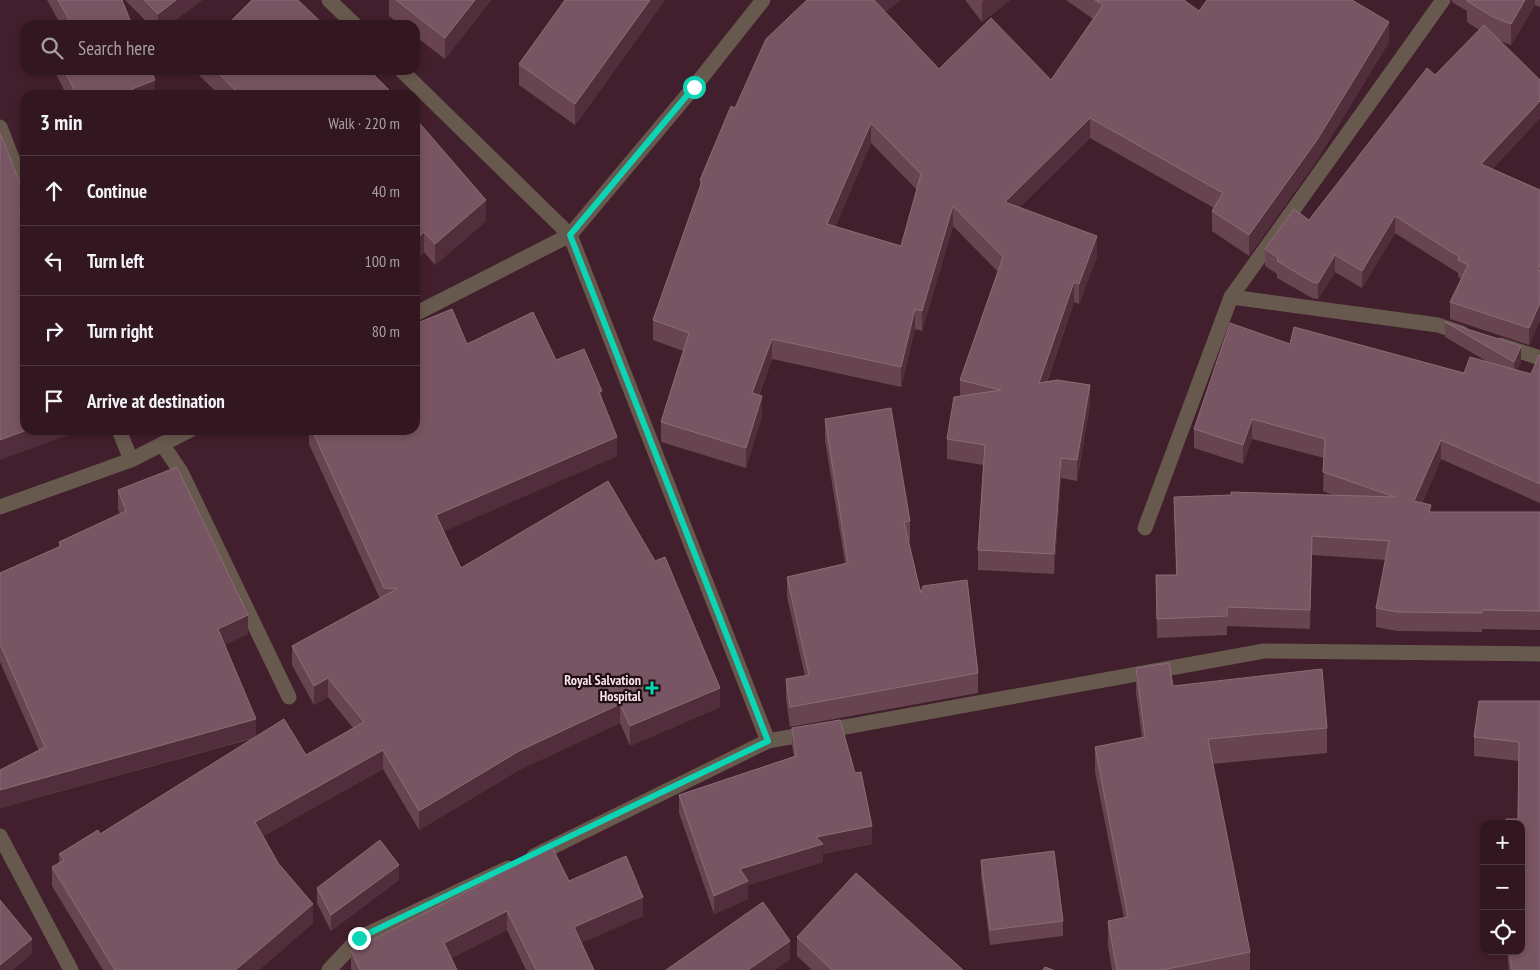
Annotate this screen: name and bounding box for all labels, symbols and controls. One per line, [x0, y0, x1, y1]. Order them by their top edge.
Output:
search box [20, 20, 420, 75]
icon: search [38, 34, 66, 62]
text: Search here [78, 36, 155, 60]
route start [683, 76, 706, 99]
text: 3 min [40, 109, 82, 136]
text: Walk · 220 m [328, 113, 400, 133]
icon: ahead [40, 177, 68, 205]
text: Continue [87, 179, 147, 203]
text: 40 m [372, 181, 400, 201]
icon: left [40, 247, 68, 275]
text: Turn left [87, 249, 144, 273]
text: 100 m [365, 251, 400, 271]
icon: right [40, 317, 68, 345]
text: Turn right [87, 319, 153, 343]
text: 80 m [372, 321, 400, 341]
icon: arrive [40, 387, 68, 415]
text: Arrive at destination [87, 389, 225, 413]
place label: Royal Salvation Hospital [564, 671, 642, 705]
marker: Royal Salvation Hospital [645, 681, 659, 695]
map controls [1480, 820, 1525, 955]
button: + [1480, 820, 1525, 865]
button: − [1480, 865, 1525, 910]
button: locate [1480, 910, 1525, 955]
route end [348, 927, 371, 950]

